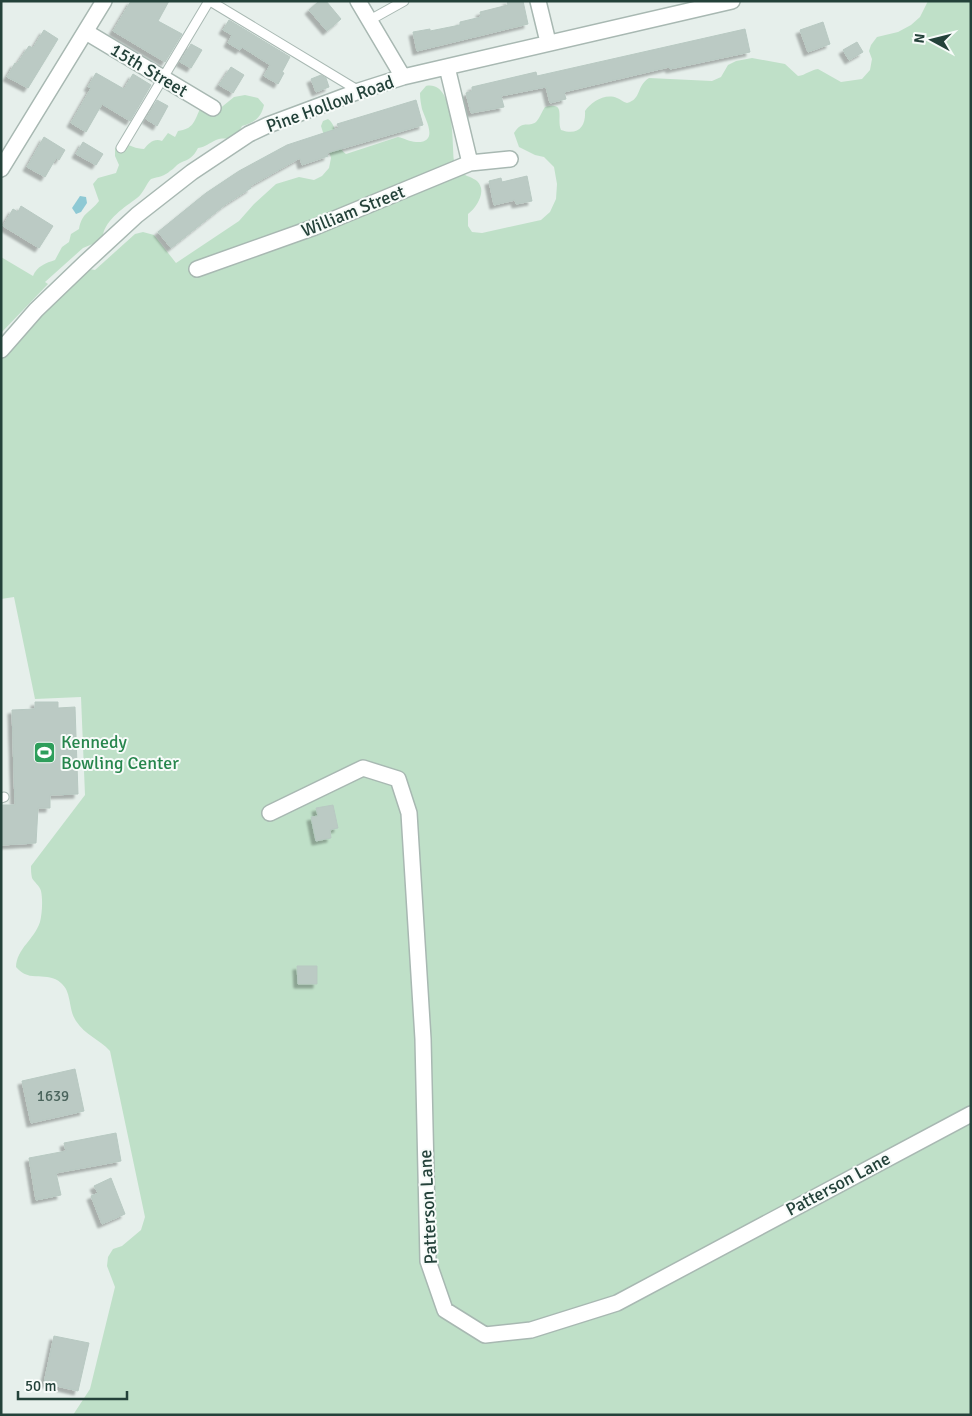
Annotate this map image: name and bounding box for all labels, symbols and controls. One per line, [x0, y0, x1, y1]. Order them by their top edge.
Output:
north arrow [907, 15, 957, 65]
text: N [911, 33, 929, 44]
street label: 15th Street [106, 38, 192, 102]
street label: Pine Hollow Road [263, 71, 397, 137]
street label: William Street [298, 180, 408, 242]
place label: Kennedy Bowling Center [61, 731, 179, 774]
sports icon: Kennedy Bowling Center [33, 740, 57, 764]
house number: 1639 [37, 1087, 69, 1105]
street label: Patterson Lane [782, 1147, 894, 1221]
street label: Patterson Lane [414, 1149, 442, 1265]
scale bar [18, 1368, 126, 1400]
text: 50 m [25, 1377, 56, 1395]

